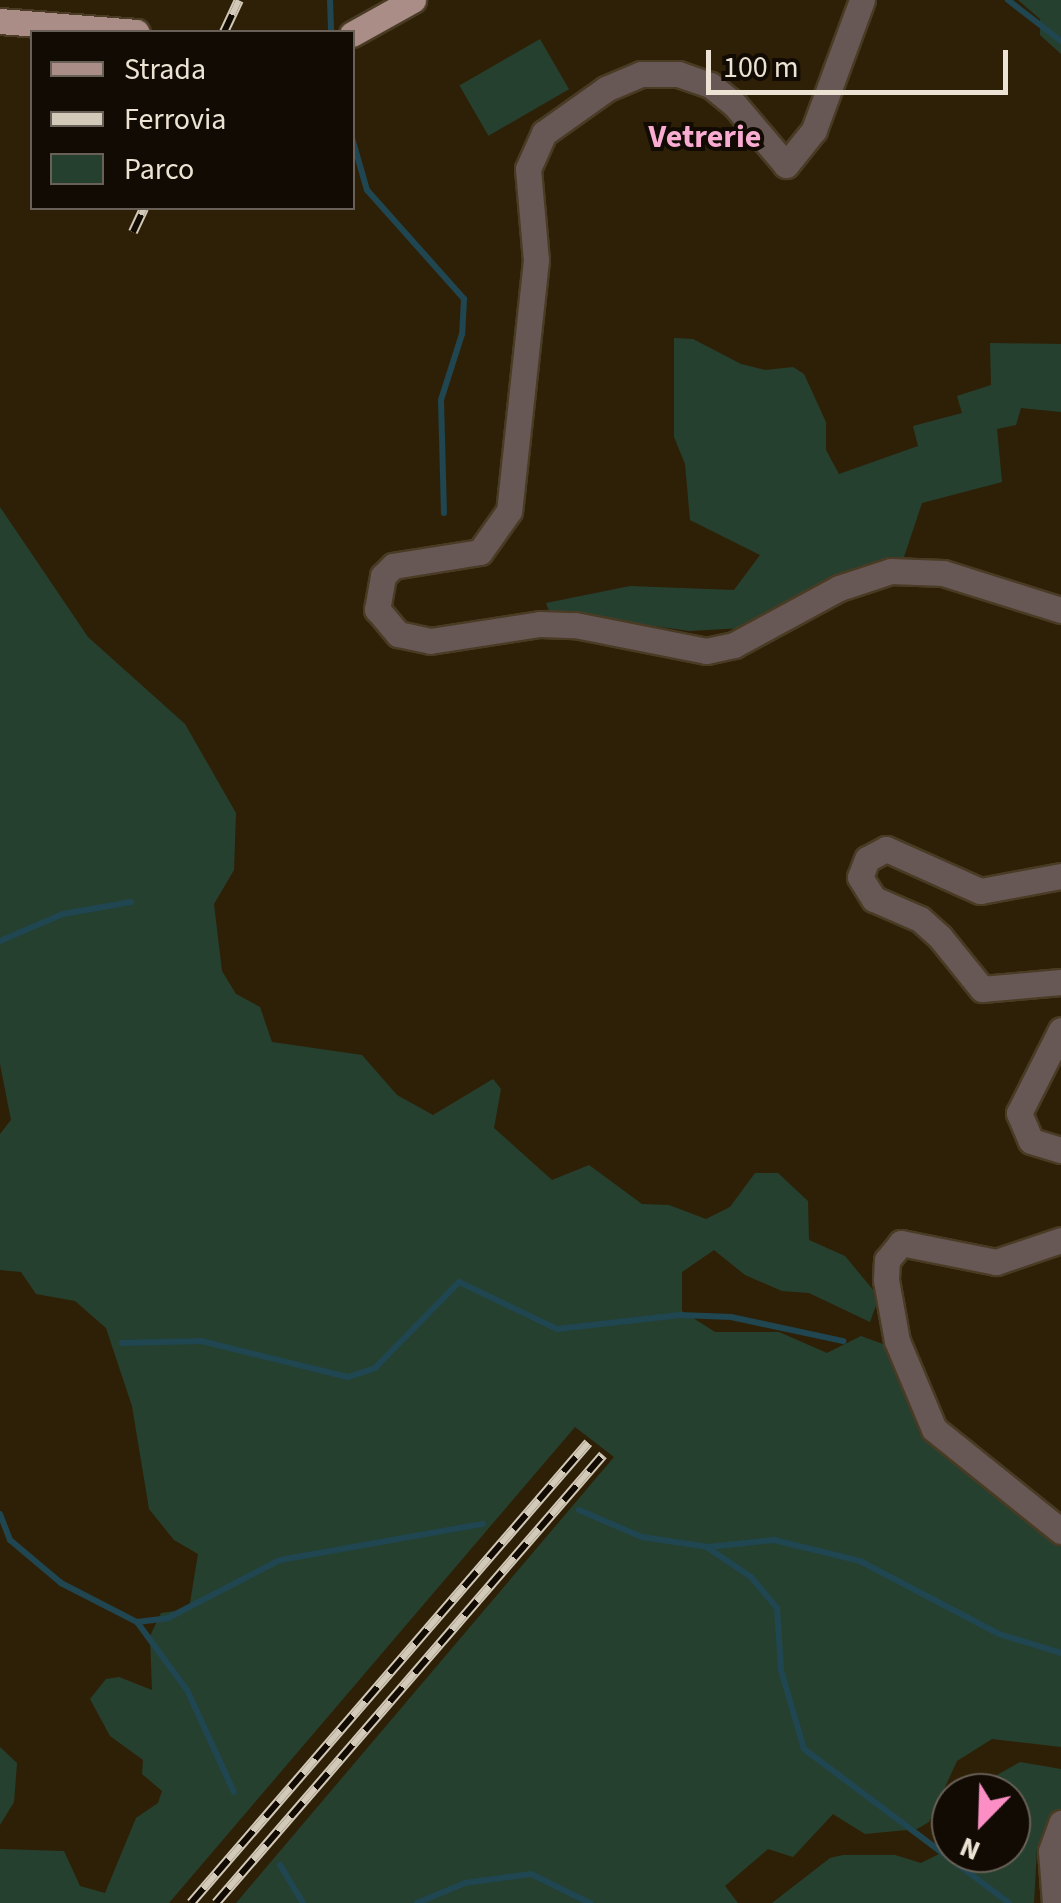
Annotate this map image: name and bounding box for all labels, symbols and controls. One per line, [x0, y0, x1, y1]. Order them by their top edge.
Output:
legend [30, 30, 355, 210]
scale bar [711, 30, 1014, 92]
text: 100 m [723, 46, 799, 89]
text: Strada [124, 48, 206, 91]
text: Ferrovia [124, 98, 226, 141]
district label: Vetrerie [649, 118, 761, 156]
text: Parco [124, 148, 194, 191]
north arrow [931, 1773, 1031, 1873]
text: N [954, 1827, 986, 1871]

